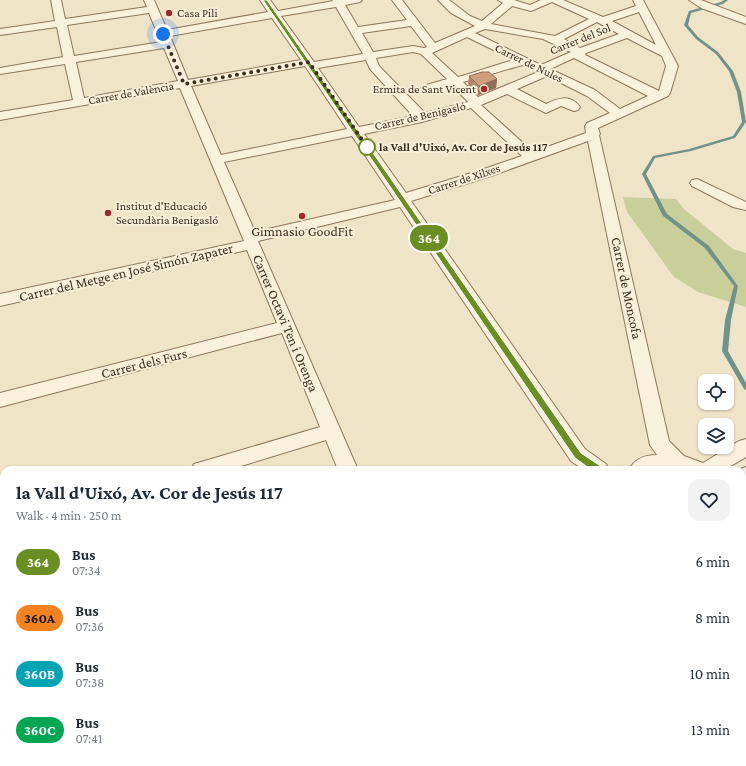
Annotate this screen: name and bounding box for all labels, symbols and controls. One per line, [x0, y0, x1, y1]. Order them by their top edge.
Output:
place label: Casa Pili [177, 6, 218, 20]
marker: Casa Pili [164, 8, 174, 18]
street label: Carrer del Sol [548, 20, 612, 58]
your location [153, 24, 173, 44]
street label: Carrer de Nules [493, 41, 566, 86]
street label: Carrer de València [87, 78, 175, 107]
place label: Ermita de Sant Vicent [373, 82, 477, 96]
marker: Ermita de Sant Vicent [479, 84, 489, 94]
street label: Carrer de Benigasló [373, 99, 467, 133]
marker: la Vall d'Uixó, Av. Cor de Jesús 117 [358, 138, 376, 156]
place label: la Vall d'Uixó, Av. Cor de Jesús 117 [379, 140, 548, 154]
street label: Carrer de Xilxes [426, 161, 502, 197]
place label: Institut d'Educació Secundària Benigasló [116, 199, 218, 227]
marker: Institut d'Educació Secundària Benigasló [103, 208, 113, 218]
marker: Gimnasio GoodFit [297, 211, 307, 221]
place label: Gimnasio GoodFit [251, 223, 353, 239]
line badge: 364 [406, 225, 452, 251]
text: 364 [418, 230, 440, 246]
street label: Carrer de Moncofa [608, 236, 646, 341]
street label: Carrer del Metge en José Simón Zapater [17, 240, 235, 304]
street label: Carrer Octavi Ten i Orenga [250, 252, 322, 395]
street label: Carrer dels Furs [99, 345, 189, 381]
map controls [698, 374, 734, 454]
button: locate [698, 374, 734, 410]
button: layers [698, 418, 734, 454]
button: heart [688, 479, 730, 521]
text: la Vall d'Uixó, Av. Cor de Jesús 117 [16, 482, 283, 503]
text: Walk · 4 min · 250 m [16, 508, 121, 523]
text: Bus [72, 547, 95, 563]
text: 364 [27, 554, 49, 570]
text: 6 min [696, 554, 730, 570]
text: 07:34 [72, 563, 101, 578]
text: Bus [75, 603, 99, 619]
text: 360A [24, 610, 55, 626]
text: 8 min [695, 610, 730, 626]
text: 07:36 [75, 619, 104, 634]
text: Bus [75, 659, 99, 675]
text: 360B [24, 666, 55, 682]
text: 10 min [690, 666, 730, 682]
text: 07:38 [75, 675, 104, 690]
text: Bus [76, 715, 99, 731]
text: 360C [24, 722, 56, 738]
text: 13 min [691, 722, 730, 738]
text: 07:41 [76, 731, 102, 746]

